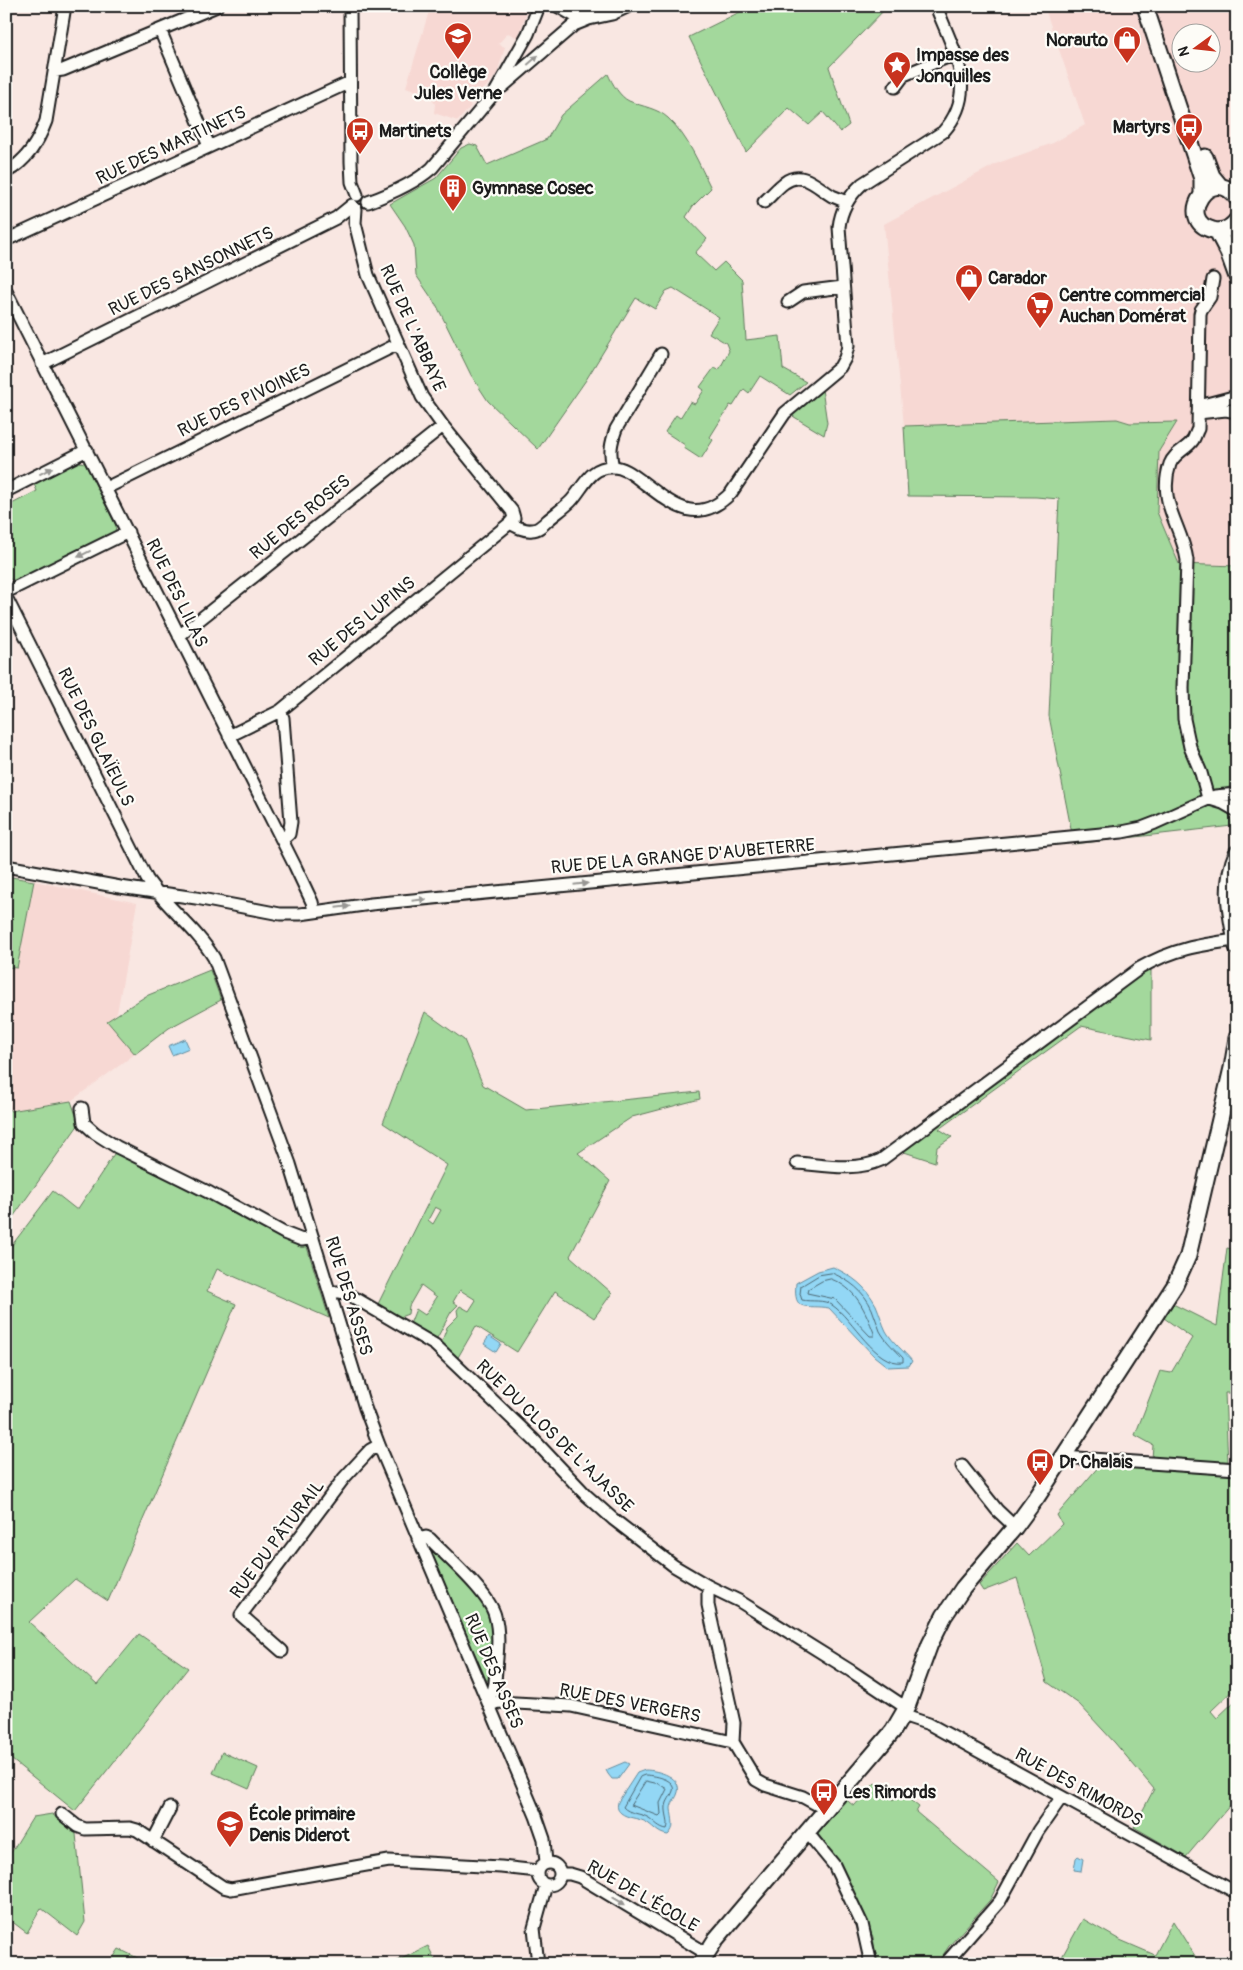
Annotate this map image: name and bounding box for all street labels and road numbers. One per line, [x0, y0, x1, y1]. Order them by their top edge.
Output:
street label: RUE DES MARTINETS [93, 101, 250, 190]
street label: RUE DES SANSONNETS [105, 221, 278, 321]
street label: RUE DE L'ABBAYE [374, 261, 451, 395]
street label: RUE DES PIVOINES [174, 358, 314, 443]
street label: RUE DES ROSES [245, 470, 355, 565]
street label: RUE DES LILAS [140, 535, 213, 651]
street label: RUE DES LUPINS [304, 571, 420, 671]
street label: RUE DES GLAÏEULS [52, 664, 139, 810]
street label: RUE DE LA GRANGE D'AUBETERRE [550, 833, 816, 879]
street label: RUE DES ASSES [320, 1234, 378, 1358]
street label: RUE DU CLOS DE L'AJASSE [471, 1355, 638, 1518]
street label: RUE DU PÂTURAIL [225, 1475, 330, 1603]
street label: RUE DES ASSES [459, 1610, 528, 1732]
street label: RUE DES VERGERS [557, 1679, 702, 1728]
street label: RUE DES RIMORDS [1011, 1743, 1147, 1832]
street label: RUE DE L'ÉCOLE [583, 1855, 703, 1938]

